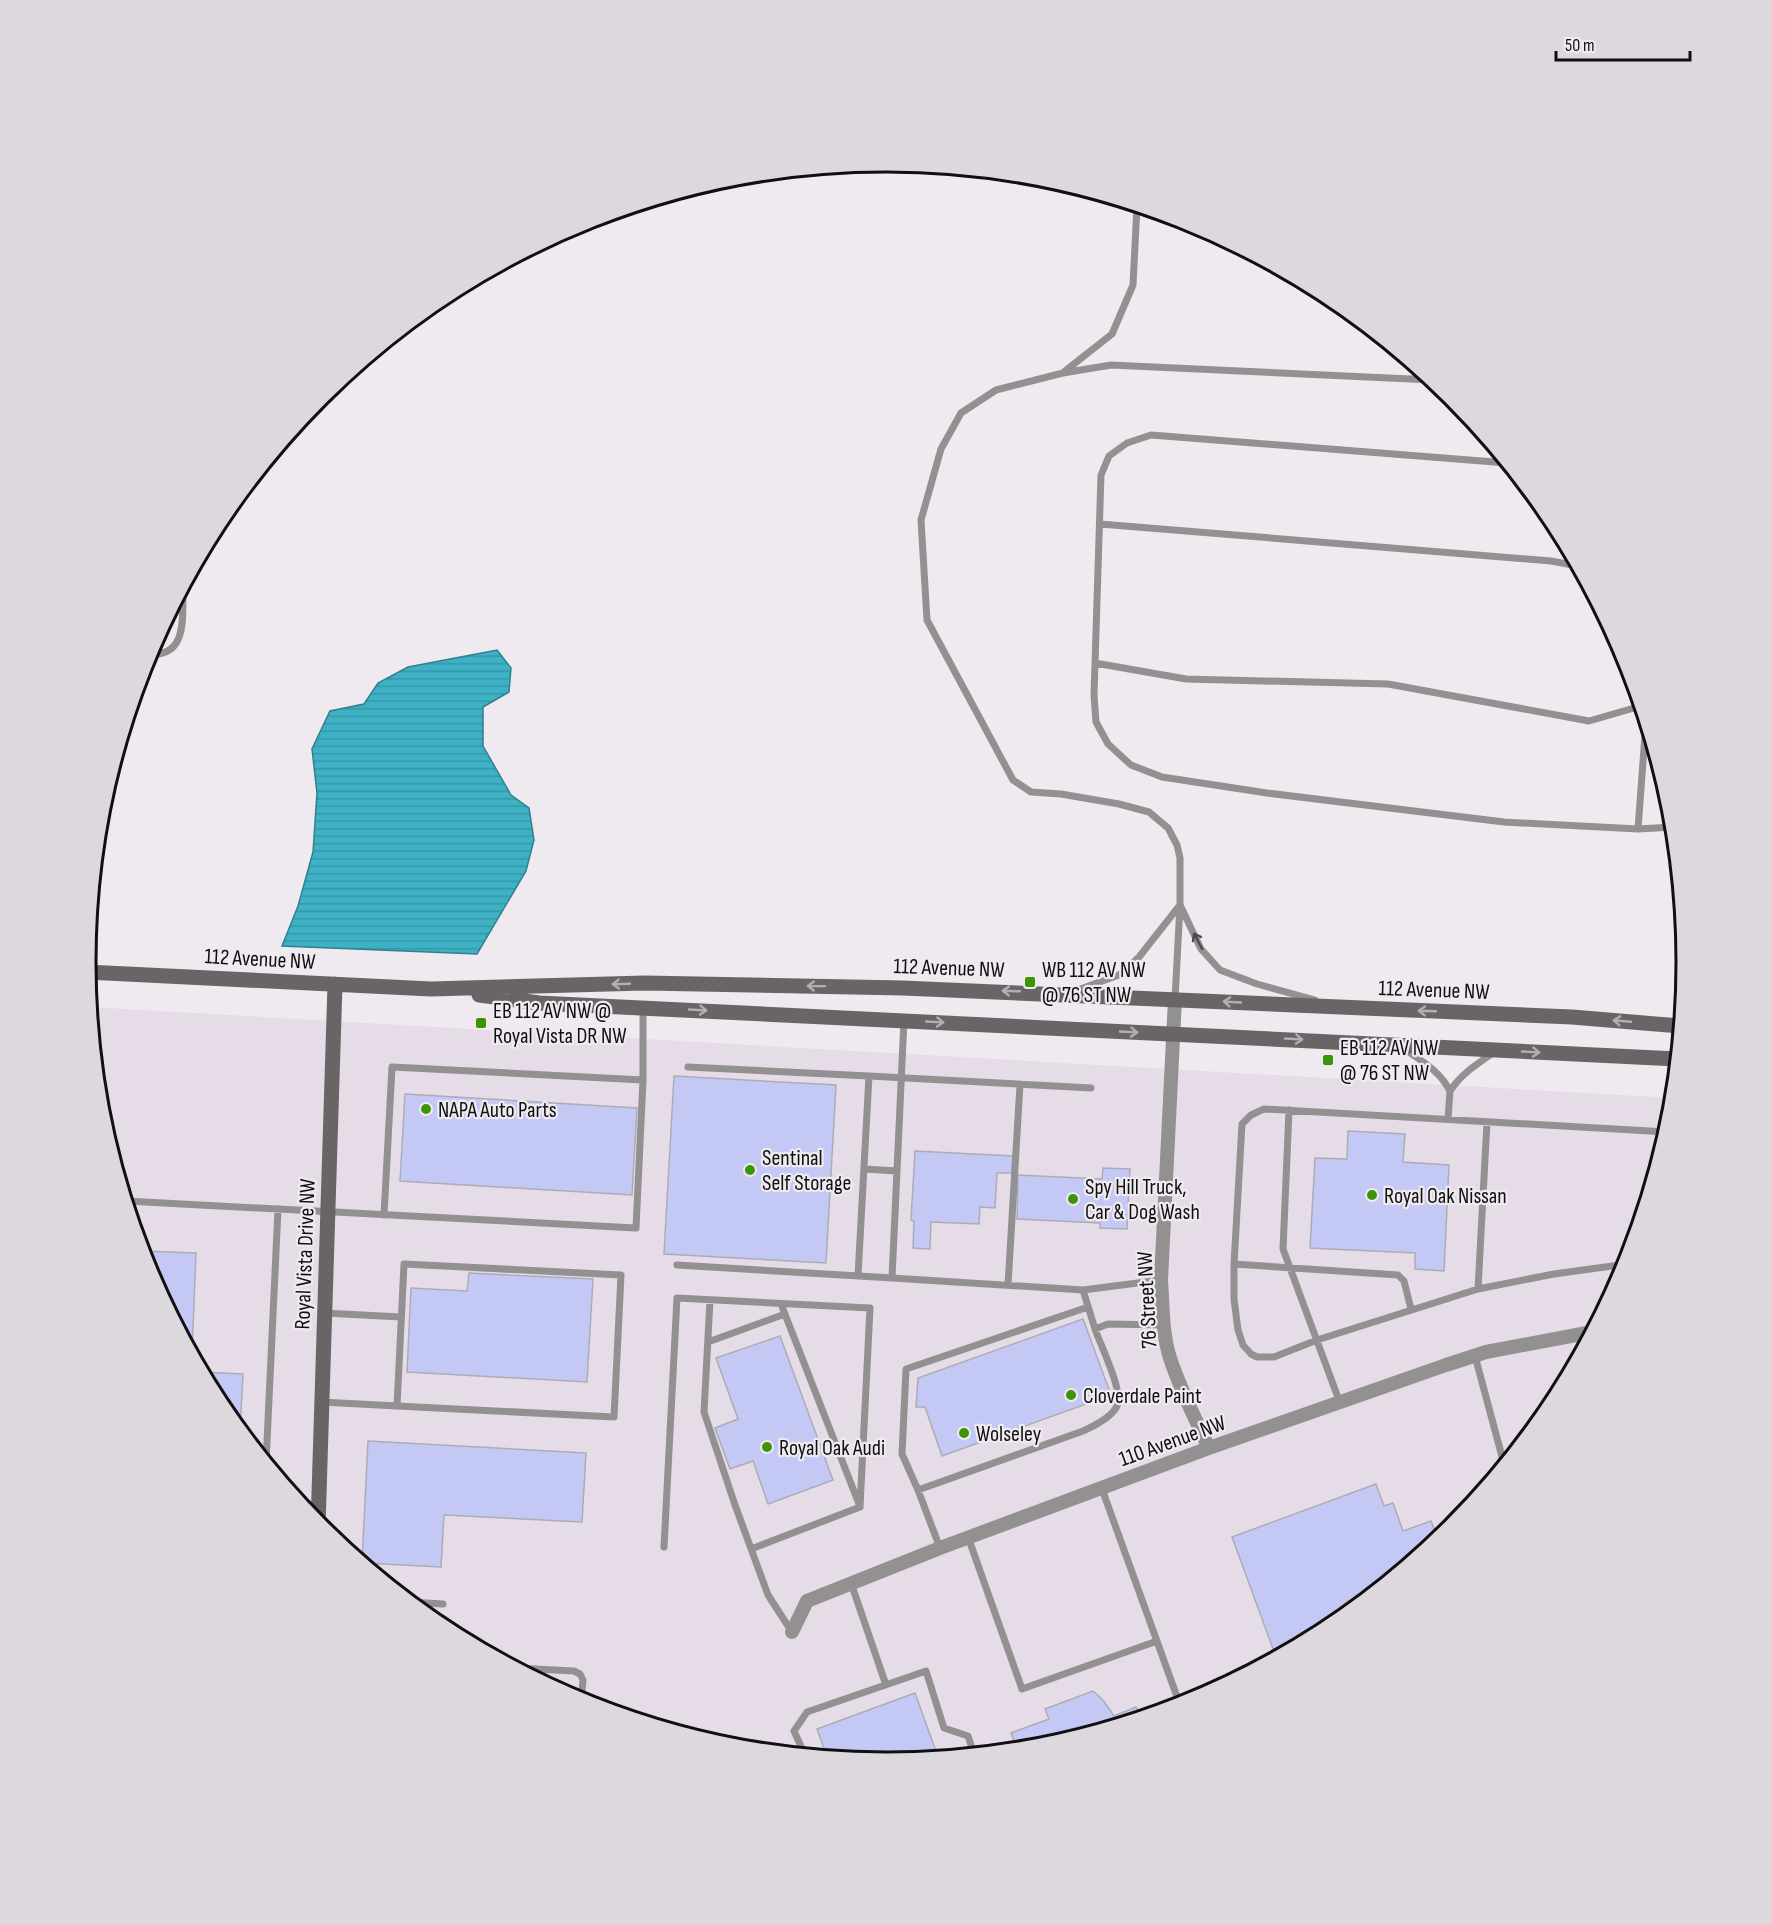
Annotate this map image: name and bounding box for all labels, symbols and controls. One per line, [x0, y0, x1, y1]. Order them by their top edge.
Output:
scale bar [1556, 24, 1690, 62]
text: 50 m [1565, 35, 1595, 56]
one-way arrow [1191, 933, 1203, 951]
street label: 112 Avenue NW [204, 943, 316, 976]
street label: 112 Avenue NW [893, 953, 1005, 984]
place label: WB 112 AV NW @ 76 ST NW [1042, 957, 1146, 1009]
marker: WB 112 AV NW @ 76 ST NW [1023, 975, 1037, 989]
street label: 112 Avenue NW [1378, 975, 1490, 1006]
one-way arrow [612, 978, 632, 989]
one-way arrow [807, 980, 827, 992]
one-way arrow [1002, 986, 1022, 997]
one-way arrow [1223, 996, 1243, 1007]
place label: EB 112 AV NW @ Royal Vista DR NW [493, 998, 627, 1050]
one-way arrow [687, 1005, 707, 1016]
one-way arrow [1418, 1005, 1438, 1016]
one-way arrow [1612, 1015, 1632, 1026]
marker: EB 112 AV NW @ Royal Vista DR NW [474, 1016, 488, 1030]
one-way arrow [924, 1016, 944, 1027]
one-way arrow [1119, 1026, 1139, 1037]
one-way arrow [1284, 1034, 1304, 1045]
place label: EB 112 AV NW @ 76 ST NW [1340, 1035, 1438, 1087]
one-way arrow [1521, 1046, 1541, 1057]
marker: EB 112 AV NW @ 76 ST NW [1321, 1053, 1335, 1067]
place label: NAPA Auto Parts [438, 1097, 557, 1124]
marker: NAPA Auto Parts [419, 1102, 433, 1116]
place label: Sentinal Self Storage [762, 1145, 851, 1197]
marker: Sentinal Self Storage [743, 1163, 757, 1177]
place label: Spy Hill Truck, Car & Dog Wash [1085, 1174, 1200, 1226]
street label: Royal Vista Drive NW [289, 1178, 322, 1330]
place label: Royal Oak Nissan [1384, 1183, 1507, 1210]
marker: Royal Oak Nissan [1365, 1188, 1379, 1202]
marker: Spy Hill Truck, Car & Dog Wash [1066, 1192, 1080, 1206]
street label: 76 Street NW [1131, 1251, 1164, 1349]
place label: Cloverdale Paint [1083, 1383, 1202, 1410]
marker: Cloverdale Paint [1064, 1388, 1078, 1402]
street label: 110 Avenue NW [1115, 1410, 1230, 1473]
place label: Wolseley [976, 1421, 1042, 1448]
marker: Wolseley [957, 1426, 971, 1440]
place label: Royal Oak Audi [779, 1435, 885, 1462]
marker: Royal Oak Audi [760, 1440, 774, 1454]

